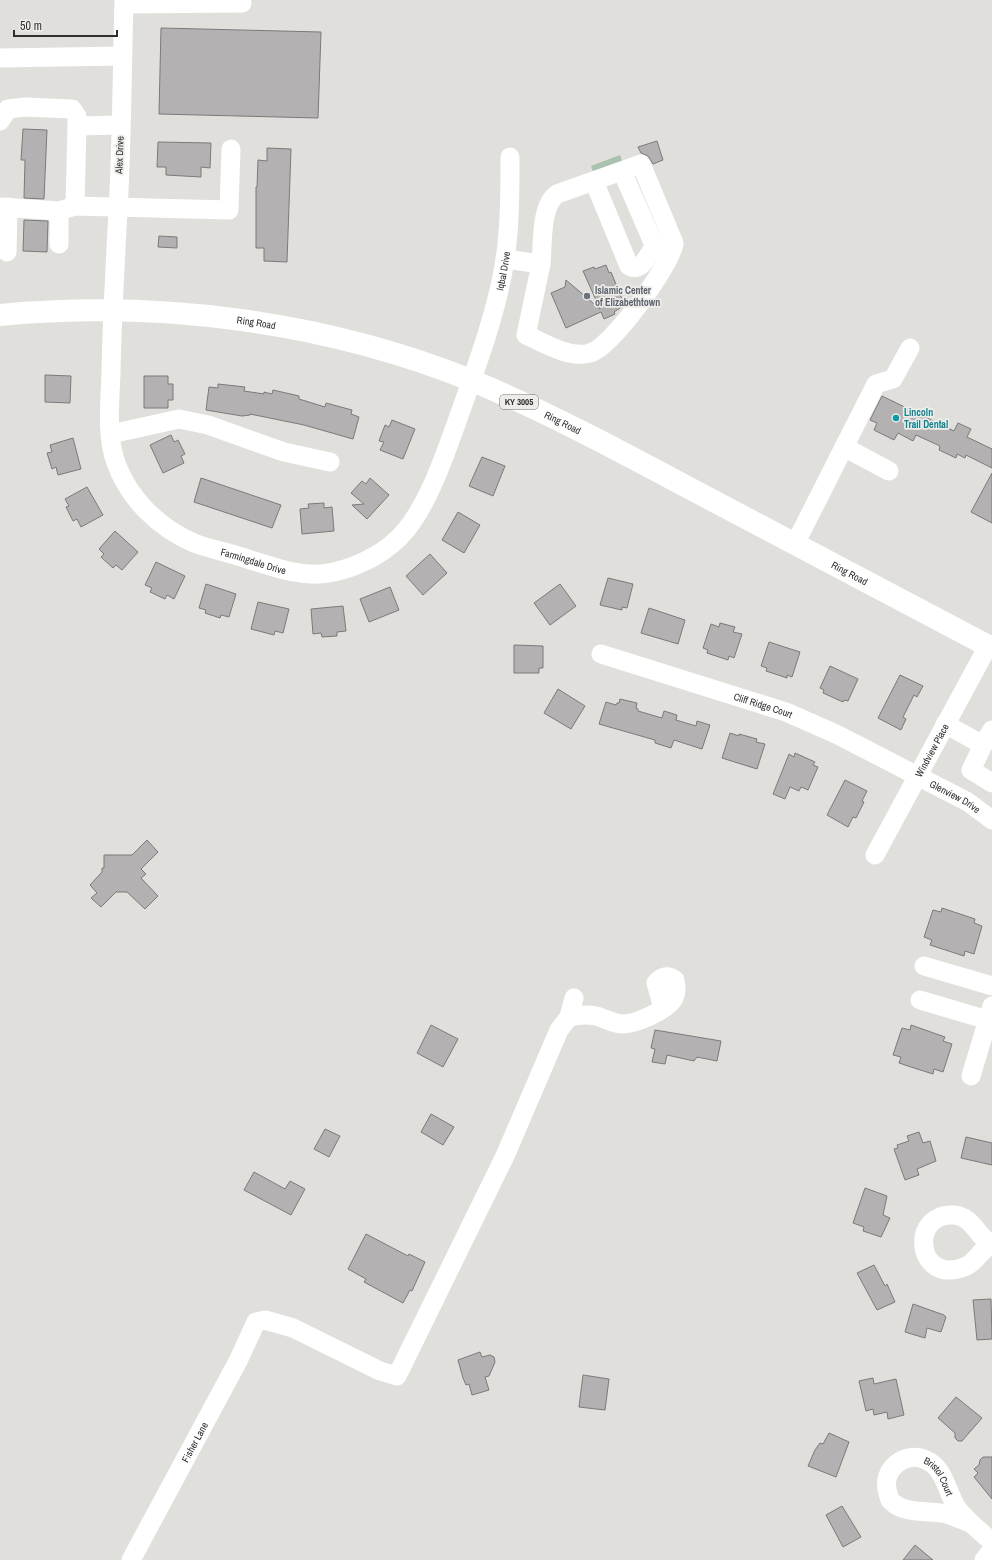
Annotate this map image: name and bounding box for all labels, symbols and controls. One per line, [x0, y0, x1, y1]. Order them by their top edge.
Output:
scale bar [14, 12, 117, 38]
text: 50 m [20, 18, 42, 34]
street label: Alex Drive [112, 135, 127, 175]
street label: Iqbal Drive [493, 250, 513, 292]
place label: Islamic Center of Elizabethtown [595, 284, 660, 309]
marker: Islamic Center of Elizabethtown [582, 291, 592, 301]
street label: Ring Road [236, 313, 277, 332]
road number: KY 3005 [500, 395, 538, 409]
place label: Lincoln Trail Dental [904, 406, 948, 431]
street label: Ring Road [542, 408, 583, 437]
marker: Lincoln Trail Dental [891, 413, 901, 423]
street label: Farmingdale Drive [219, 545, 288, 577]
street label: Ring Road [829, 558, 870, 588]
street label: Cliff Ridge Court [732, 690, 795, 721]
street label: Windview Place [912, 721, 952, 780]
street label: Glenview Drive [927, 777, 983, 816]
street label: Fisher Lane [179, 1419, 211, 1465]
street label: Bristol Court [922, 1454, 956, 1499]

